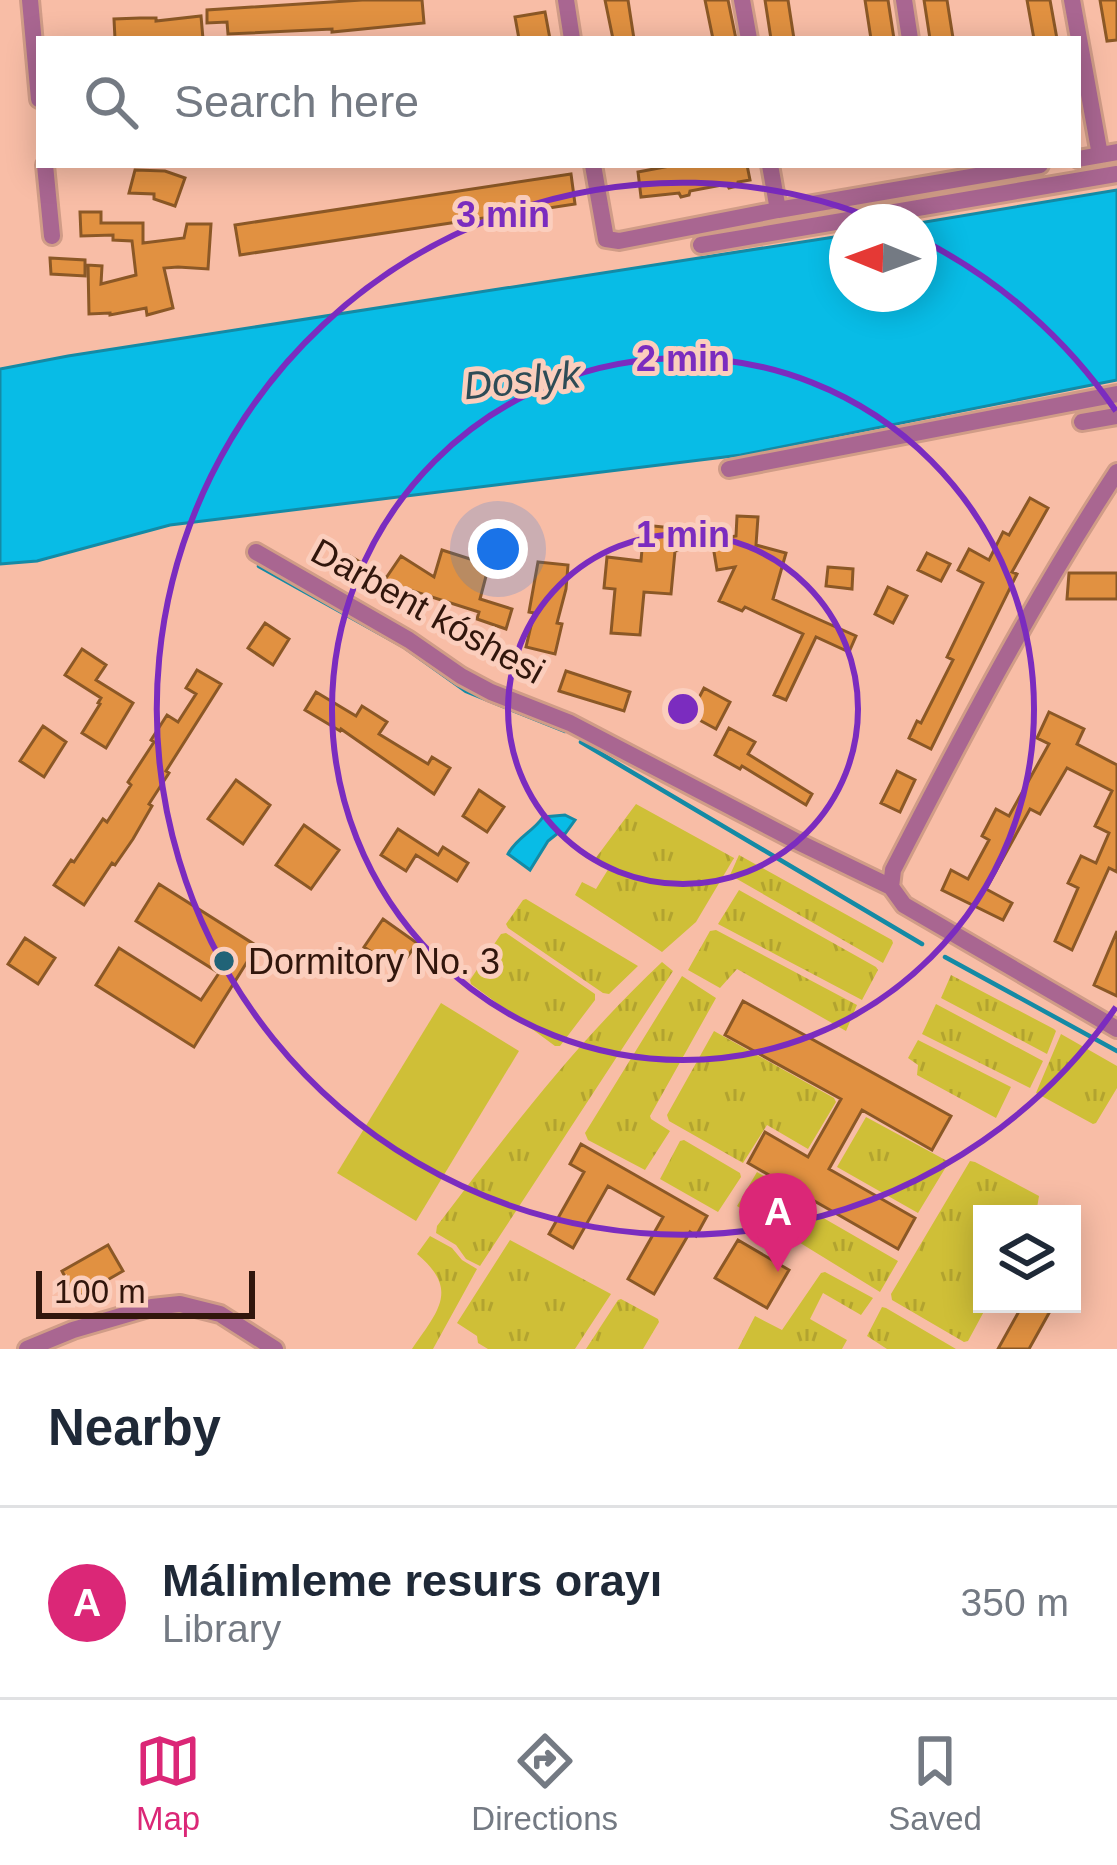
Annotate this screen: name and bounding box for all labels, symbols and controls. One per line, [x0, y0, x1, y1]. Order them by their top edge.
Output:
search box [36, 36, 1081, 168]
icon: search [78, 69, 144, 135]
text: Search here [174, 76, 419, 127]
text: 3 min [456, 194, 550, 235]
north arrow [829, 204, 937, 312]
text: 2 min [636, 338, 730, 379]
water label: Doslyk [462, 352, 585, 407]
text: 1 min [636, 514, 730, 555]
your location [468, 519, 528, 579]
street label: Darbent kóshesi [304, 530, 552, 692]
centre of rings [662, 688, 704, 730]
place label: Dormitory No. 3 [248, 941, 500, 982]
marker: Dormitory No. 3 [211, 948, 237, 974]
pin: A [739, 1173, 817, 1272]
map controls [973, 1205, 1081, 1313]
button: layers [973, 1205, 1081, 1313]
scale bar [36, 1265, 255, 1318]
text: 100 m [54, 1273, 146, 1310]
text: Nearby [48, 1399, 221, 1456]
text: Málimleme resurs orayı [162, 1555, 662, 1606]
text: A [73, 1581, 101, 1624]
text: 350 m [961, 1581, 1069, 1624]
text: Library [162, 1607, 281, 1650]
tab: Map [135, 1728, 201, 1838]
tab: Directions [471, 1728, 618, 1838]
tab: Saved [888, 1728, 982, 1838]

